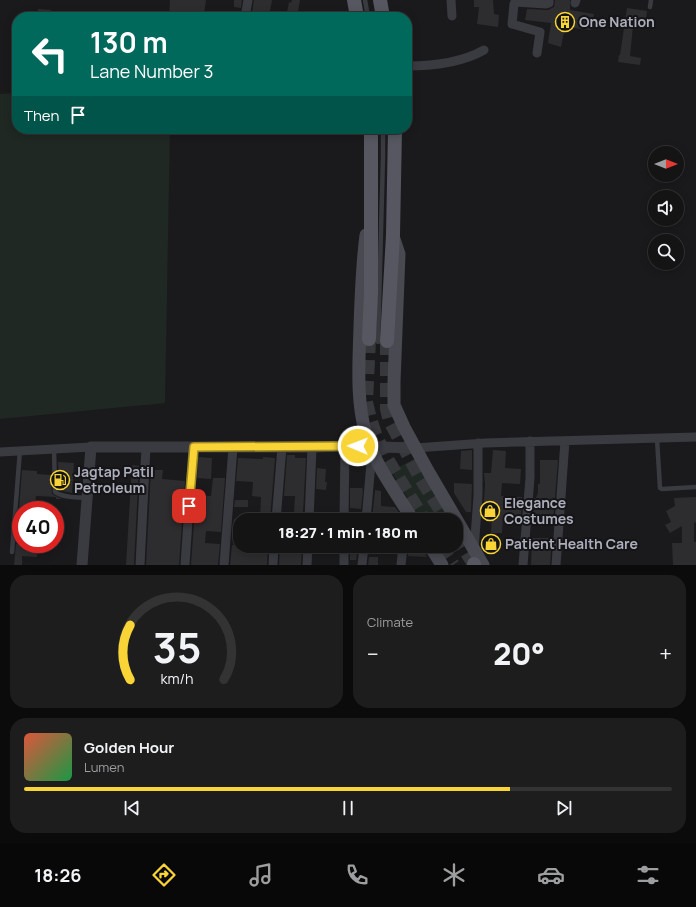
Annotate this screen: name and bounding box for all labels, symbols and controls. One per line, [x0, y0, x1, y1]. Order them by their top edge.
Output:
building icon: One Nation [554, 11, 576, 33]
place label: One Nation [579, 12, 655, 31]
text: 130 m [90, 23, 168, 61]
icon: left [24, 28, 76, 80]
text: Lane Number 3 [90, 59, 213, 83]
icon: arrive [67, 104, 89, 126]
text: Then [24, 105, 59, 126]
north arrow [648, 146, 684, 182]
map controls [648, 146, 684, 270]
button: sound [648, 190, 684, 226]
button: search [648, 234, 684, 270]
position arrow [337, 425, 379, 467]
place label: Jagtap Patil Petroleum [74, 462, 154, 497]
fuel station icon: Jagtap Patil Petroleum [49, 469, 71, 491]
pin [172, 489, 206, 523]
place label: Elegance Costumes [504, 493, 574, 528]
icon: arrive [178, 495, 200, 517]
shop icon: Elegance Costumes [479, 500, 501, 522]
speed limit sign: 40 [12, 501, 64, 553]
text: 18:27 · 1 min · 180 m [278, 522, 418, 543]
shop icon: Patient Health Care [480, 533, 502, 555]
place label: Patient Health Care [505, 534, 638, 553]
text: Climate [367, 613, 413, 631]
text: 35 [152, 618, 201, 674]
text: 20° [493, 633, 545, 674]
text: − [367, 639, 379, 669]
text: + [659, 639, 672, 669]
text: km/h [160, 668, 193, 687]
text: Golden Hour [84, 737, 174, 758]
text: Lumen [84, 758, 124, 776]
icon: previous [121, 797, 143, 819]
icon: pause [337, 797, 359, 819]
icon: next [553, 797, 575, 819]
icon: directions [150, 861, 178, 889]
icon: music [247, 861, 275, 889]
icon: phone [343, 861, 371, 889]
icon: climate [440, 861, 468, 889]
icon: car [537, 861, 565, 889]
icon: filters [634, 861, 662, 889]
text: 18:26 [34, 863, 81, 887]

